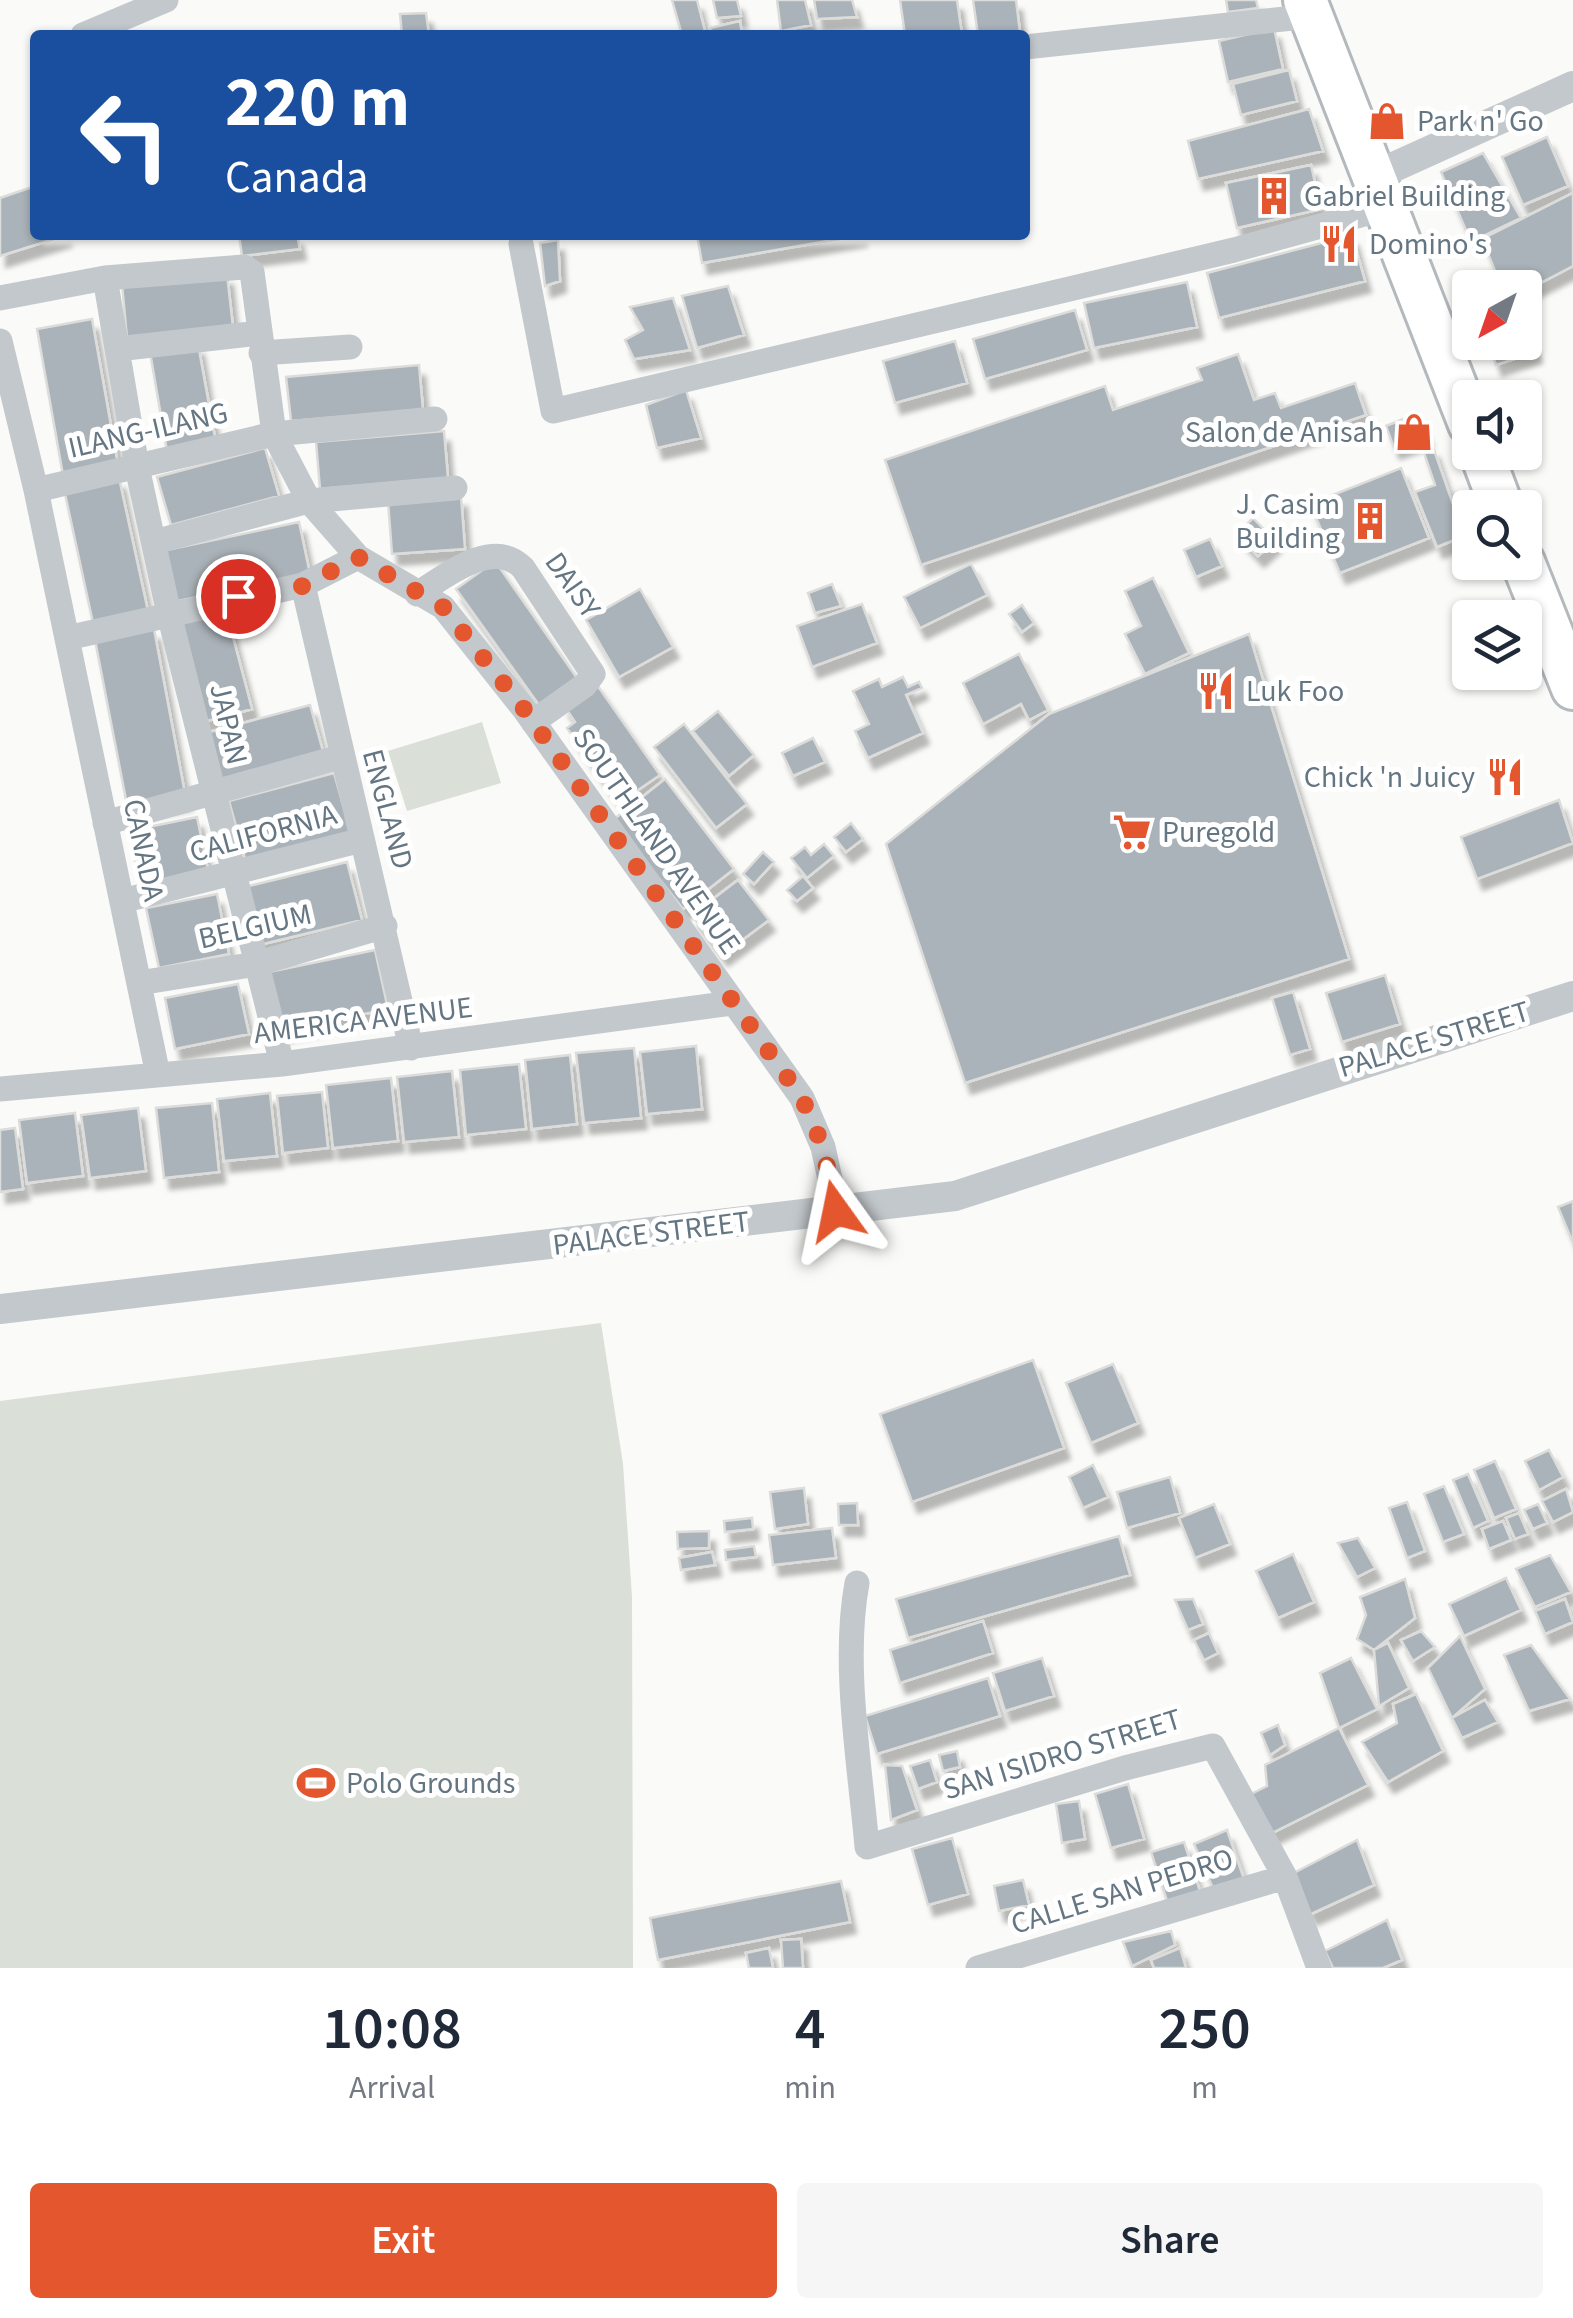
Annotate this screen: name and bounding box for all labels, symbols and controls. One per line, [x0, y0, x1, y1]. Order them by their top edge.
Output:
text: 220 m [225, 53, 410, 153]
icon: left [60, 70, 190, 200]
shop icon: Park n' Go [1366, 100, 1408, 142]
place label: Park n' Go [1417, 100, 1544, 143]
text: Canada [225, 146, 368, 210]
building icon: Gabriel Building [1253, 175, 1295, 217]
place label: Gabriel Building [1304, 175, 1505, 218]
restaurant icon: Domino's [1318, 223, 1360, 265]
place label: Domino's [1369, 223, 1487, 266]
north arrow [1452, 270, 1542, 360]
map controls [1452, 270, 1542, 690]
button: sound [1452, 380, 1542, 470]
street label: ILANG-ILANG [64, 391, 232, 470]
place label: Salon de Anisah [1185, 411, 1384, 454]
shop icon: Salon de Anisah [1393, 411, 1435, 453]
place label: J. Casim Building [1235, 483, 1340, 560]
button: search [1452, 490, 1542, 580]
building icon: J. Casim Building [1349, 500, 1391, 542]
street label: DAISY [534, 543, 611, 628]
pin [196, 554, 281, 639]
icon: arrive [211, 569, 266, 624]
button: layers [1452, 600, 1542, 690]
restaurant icon: Luk Foo [1195, 670, 1237, 712]
place label: Luk Foo [1246, 670, 1344, 713]
street label: JAPAN [198, 679, 259, 769]
street label: SOUTHLAND AVENUE [562, 719, 751, 963]
street label: ENGLAND [351, 744, 424, 874]
place label: Chick 'n Juicy [1304, 756, 1475, 799]
restaurant icon: Chick 'n Juicy [1484, 756, 1526, 798]
street label: CALIFORNIA [185, 793, 342, 874]
street label: CANADA [112, 795, 175, 906]
supermarket icon: Puregold [1111, 811, 1153, 853]
place label: Puregold [1162, 811, 1275, 854]
street label: BELGIUM [194, 893, 316, 960]
street label: AMERICA AVENUE [251, 986, 475, 1055]
street label: PALACE STREET [1333, 990, 1535, 1089]
position arrow [784, 1159, 888, 1263]
street label: PALACE STREET [550, 1200, 752, 1267]
street label: SAN ISIDRO STREET [938, 1698, 1187, 1811]
sports icon: Polo Grounds [295, 1762, 337, 1804]
place label: Polo Grounds [346, 1762, 515, 1805]
street label: CALLE SAN PEDRO [1006, 1837, 1239, 1946]
text: 10:08 [322, 1987, 462, 2072]
text: 4 [795, 1987, 826, 2072]
text: 250 [1158, 1987, 1251, 2072]
text: Arrival [349, 2065, 435, 2111]
text: min [784, 2065, 836, 2111]
text: m [1191, 2065, 1218, 2111]
button: Exit [30, 2183, 777, 2298]
button: Share [797, 2183, 1543, 2298]

